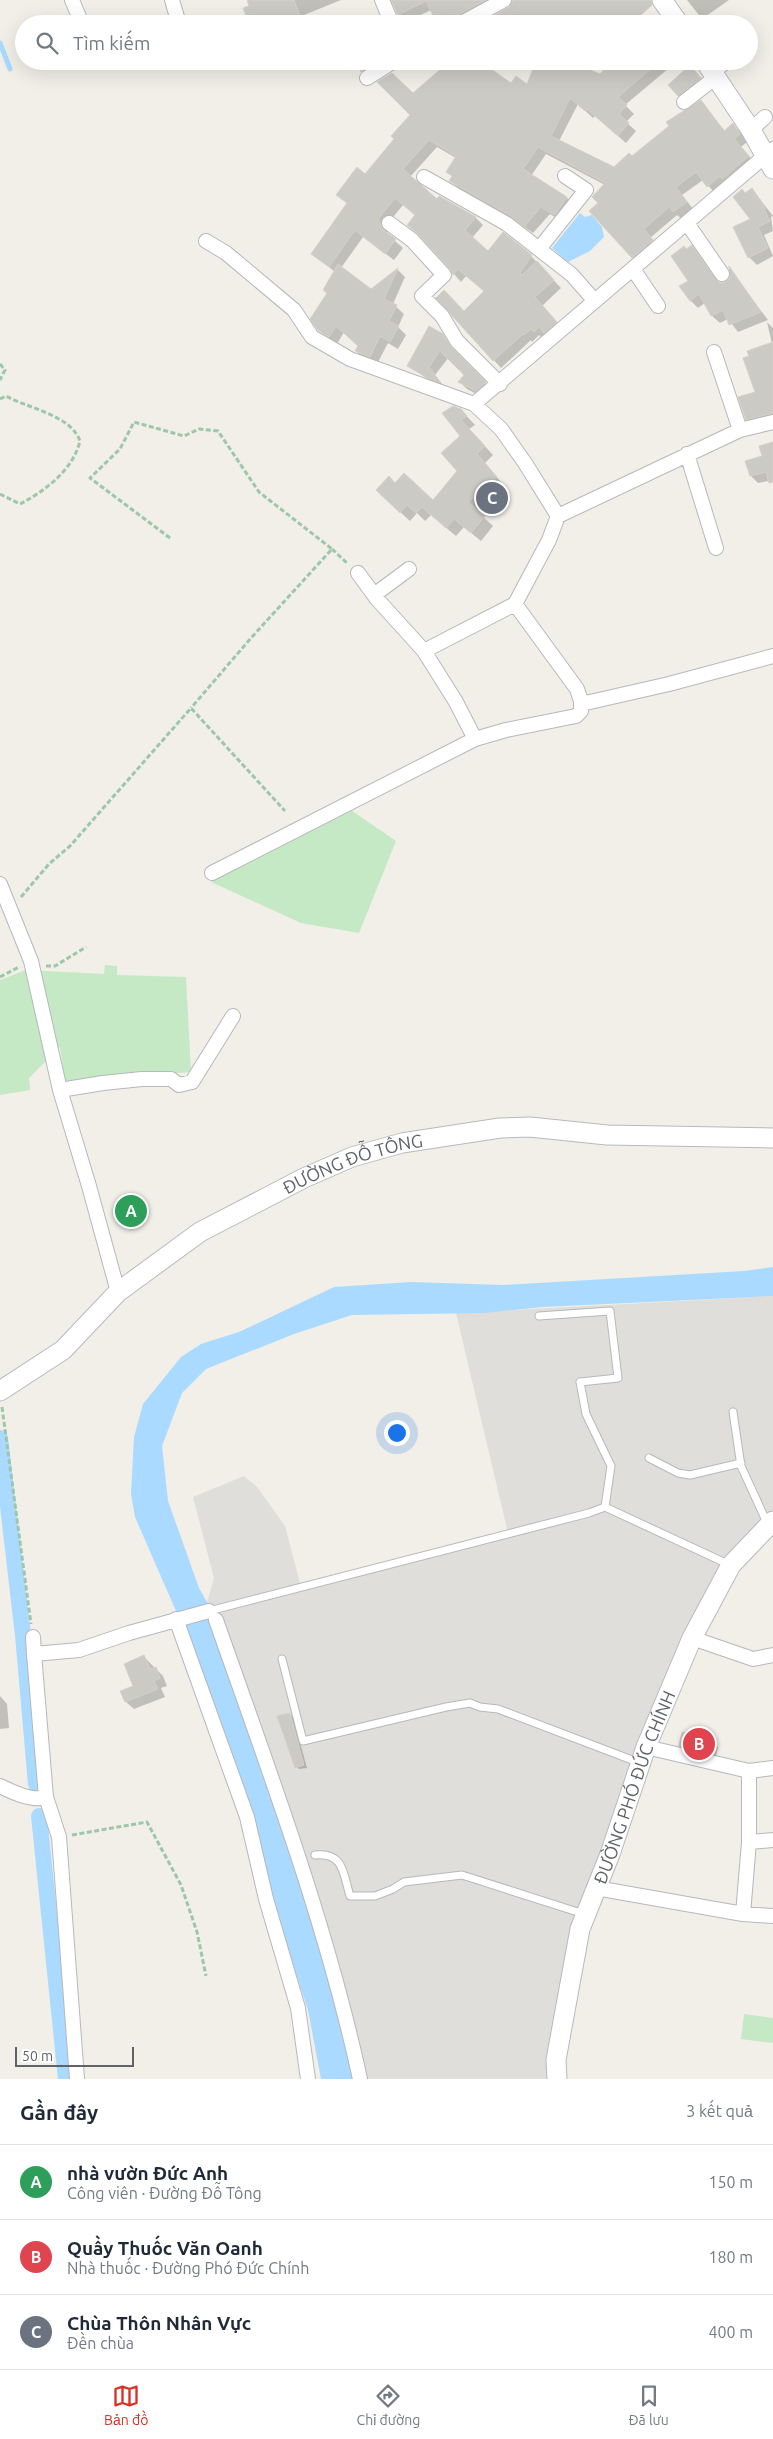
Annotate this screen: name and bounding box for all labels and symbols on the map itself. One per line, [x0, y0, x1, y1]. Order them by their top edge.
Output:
pin: C [476, 479, 508, 517]
street label: ĐƯỜNG ĐỖ TÔNG [279, 1130, 424, 1197]
pin: A [115, 1192, 147, 1230]
your location [384, 1420, 410, 1446]
street label: ĐƯỜNG PHÓ ĐỨC CHÍNH [589, 1688, 679, 1887]
pin: B [683, 1725, 715, 1763]
scale bar [15, 2044, 134, 2067]

